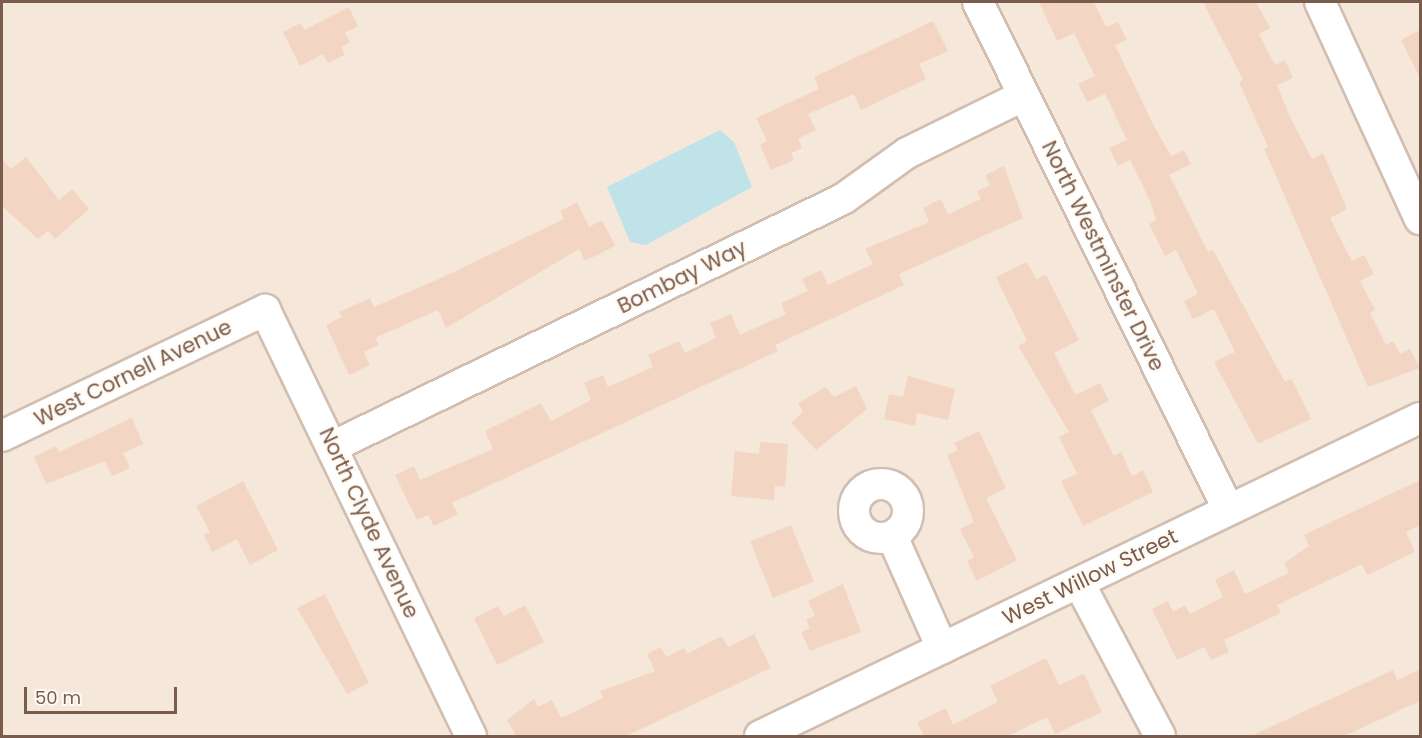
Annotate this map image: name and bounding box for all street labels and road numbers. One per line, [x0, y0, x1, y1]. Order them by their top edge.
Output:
street label: North Westminster Drive [1036, 137, 1170, 375]
street label: Bombay Way [613, 235, 751, 319]
street label: West Cornell Avenue [30, 314, 236, 432]
street label: North Clyde Avenue [314, 424, 424, 622]
street label: West Willow Street [998, 524, 1182, 630]

